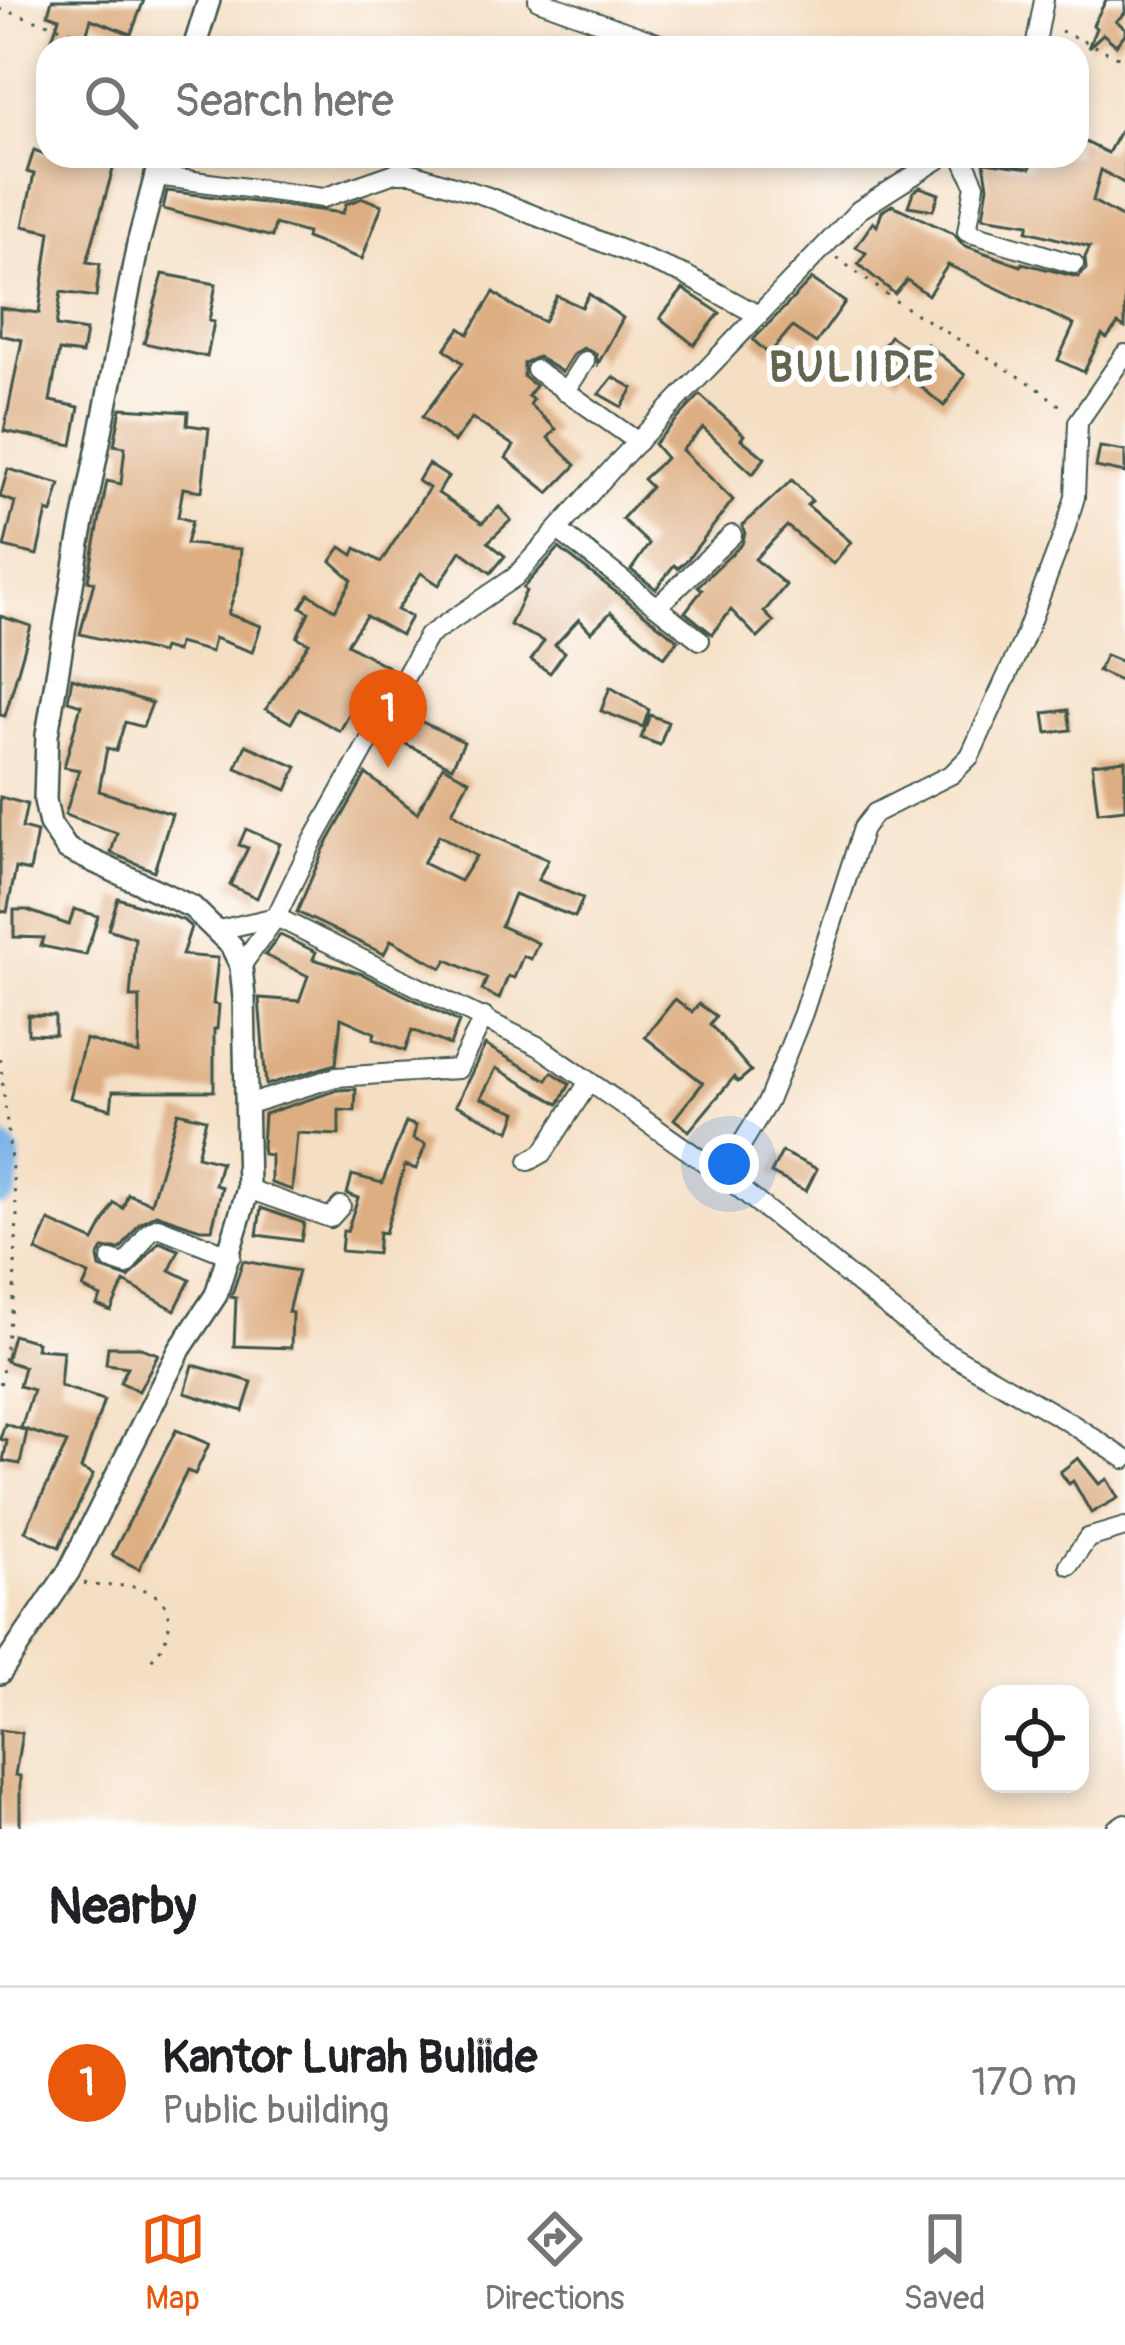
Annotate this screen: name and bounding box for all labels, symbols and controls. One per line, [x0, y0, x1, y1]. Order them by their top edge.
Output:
search box [36, 36, 1089, 168]
icon: search [78, 69, 144, 135]
text: Search here [174, 74, 394, 130]
district label: BULIIDE [769, 342, 937, 394]
pin: 1 [349, 669, 427, 768]
your location [699, 1134, 759, 1194]
map controls [981, 1685, 1089, 1793]
button: locate [981, 1685, 1089, 1793]
text: Nearby [48, 1875, 196, 1939]
text: Kantor Lurah Buliide [162, 2030, 537, 2086]
text: 1 [79, 2058, 95, 2107]
text: 170 m [971, 2058, 1077, 2107]
text: Public building [162, 2086, 389, 2135]
tab: Map [140, 2206, 206, 2319]
tab: Directions [485, 2206, 625, 2319]
tab: Saved [904, 2206, 985, 2319]

